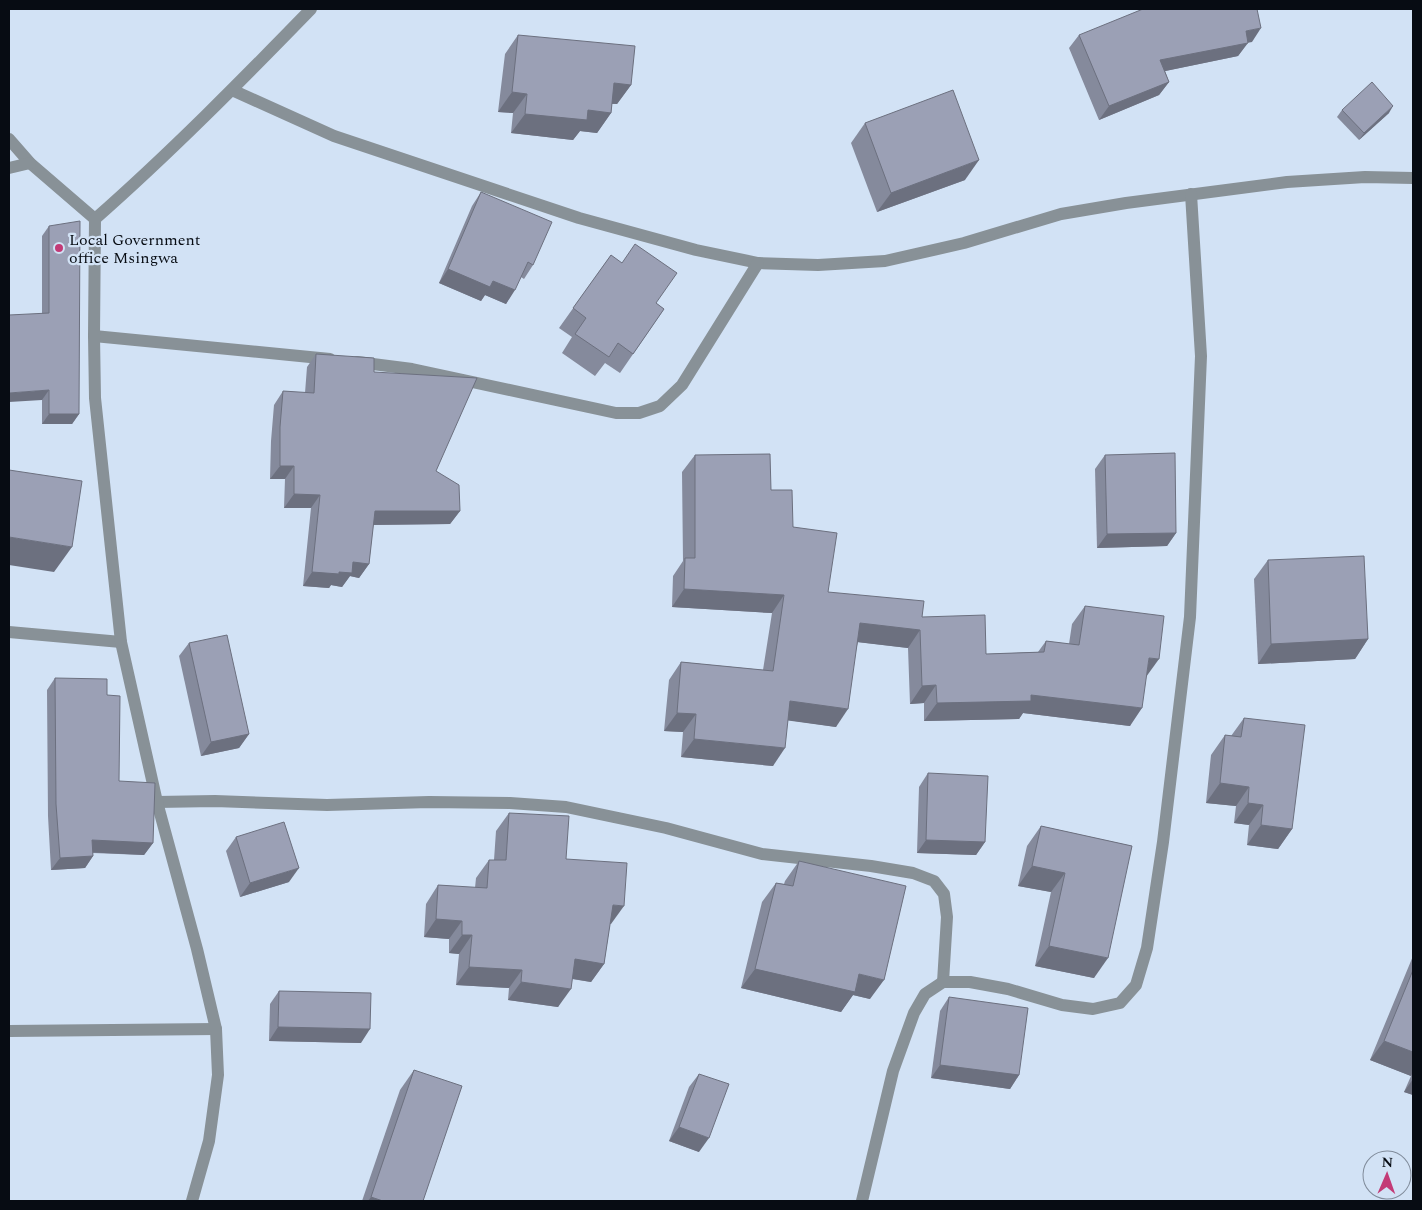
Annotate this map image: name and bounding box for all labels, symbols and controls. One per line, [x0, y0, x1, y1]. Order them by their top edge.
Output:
place label: Local Government office Msingwa [69, 228, 201, 270]
marker: Local Government office Msingwa [53, 242, 65, 254]
north arrow [1362, 1150, 1412, 1200]
text: N [1381, 1152, 1394, 1173]

